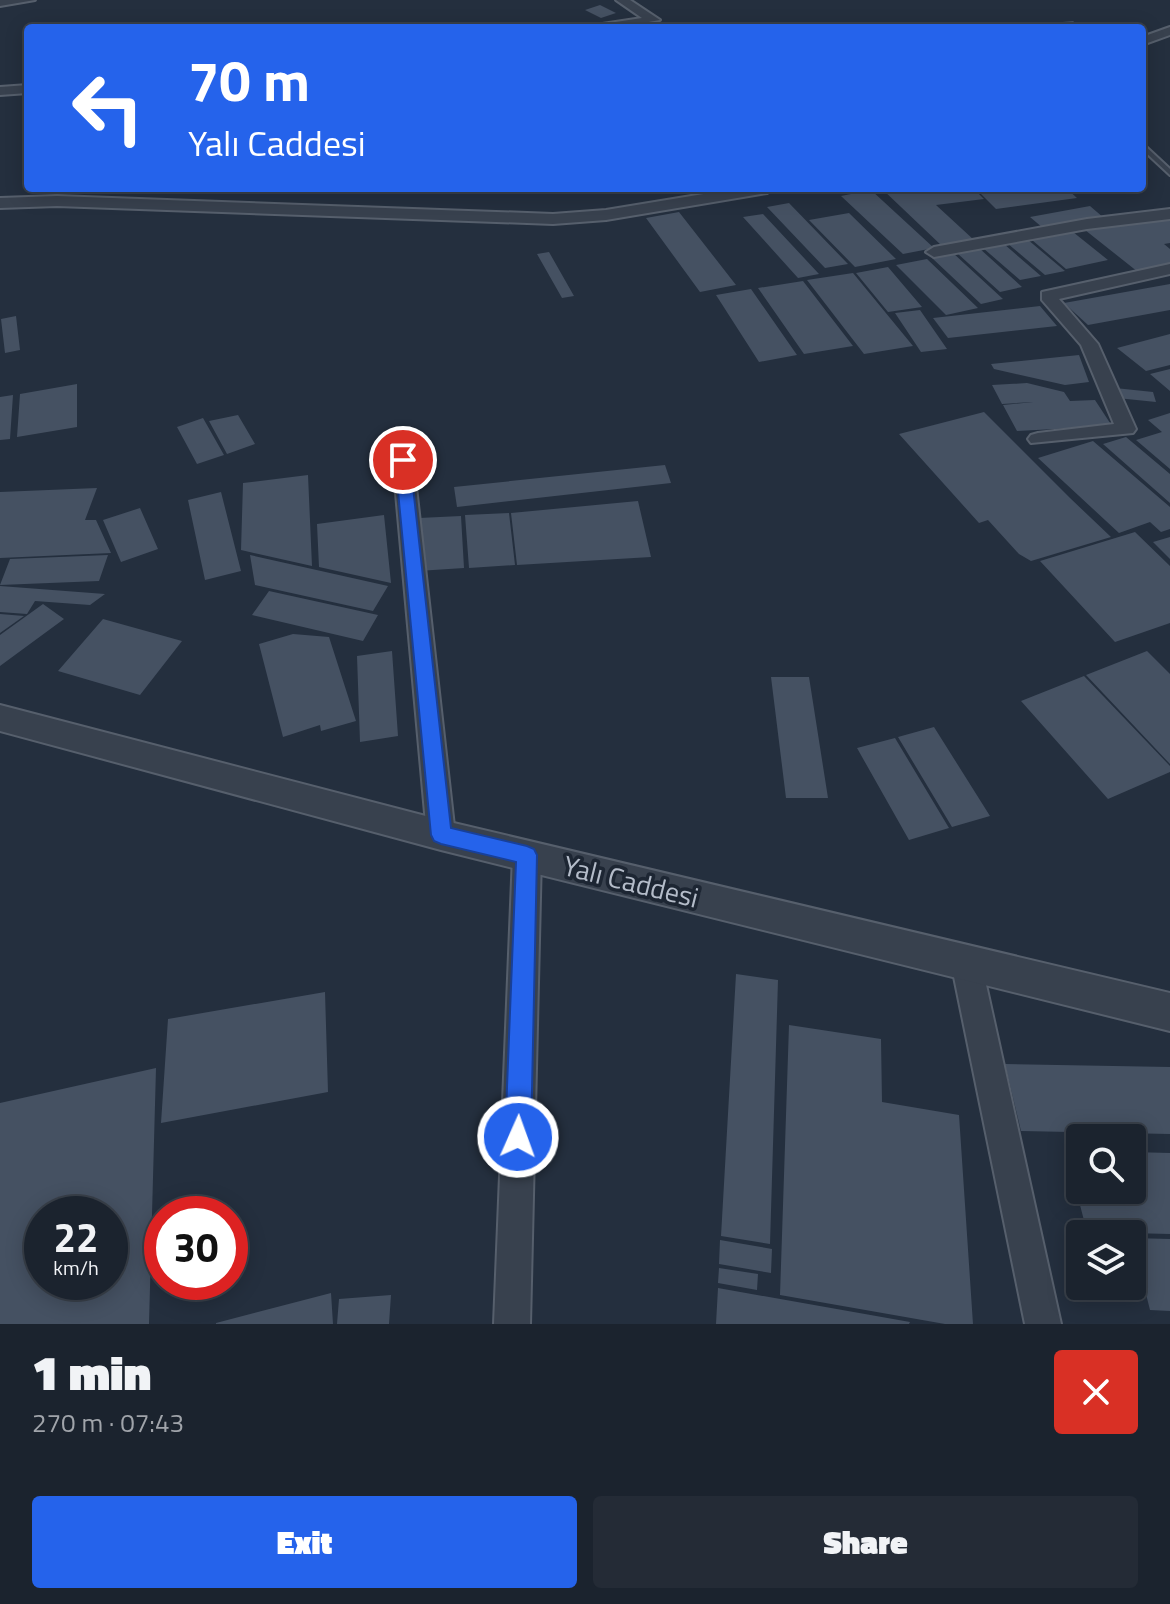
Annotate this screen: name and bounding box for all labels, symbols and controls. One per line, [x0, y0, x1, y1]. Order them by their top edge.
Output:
text: 70 m [188, 38, 310, 123]
icon: left [56, 56, 160, 160]
text: Yalı Caddesi [188, 115, 366, 170]
pin [369, 426, 437, 494]
icon: arrive [381, 438, 425, 482]
street label: Yalı Caddesi [559, 843, 703, 919]
position arrow [476, 1095, 560, 1179]
map controls [1066, 1124, 1146, 1300]
button: search [1066, 1124, 1146, 1204]
speed limit sign: 30 [144, 1196, 248, 1300]
text: 22 [54, 1207, 98, 1268]
button: layers [1066, 1220, 1146, 1300]
text: km/h [53, 1252, 99, 1283]
text: 1 min [32, 1336, 151, 1409]
button: close [1054, 1350, 1138, 1434]
text: 270 m · 07:43 [32, 1403, 184, 1442]
button: Exit [32, 1496, 577, 1588]
button: Share [593, 1496, 1138, 1588]

